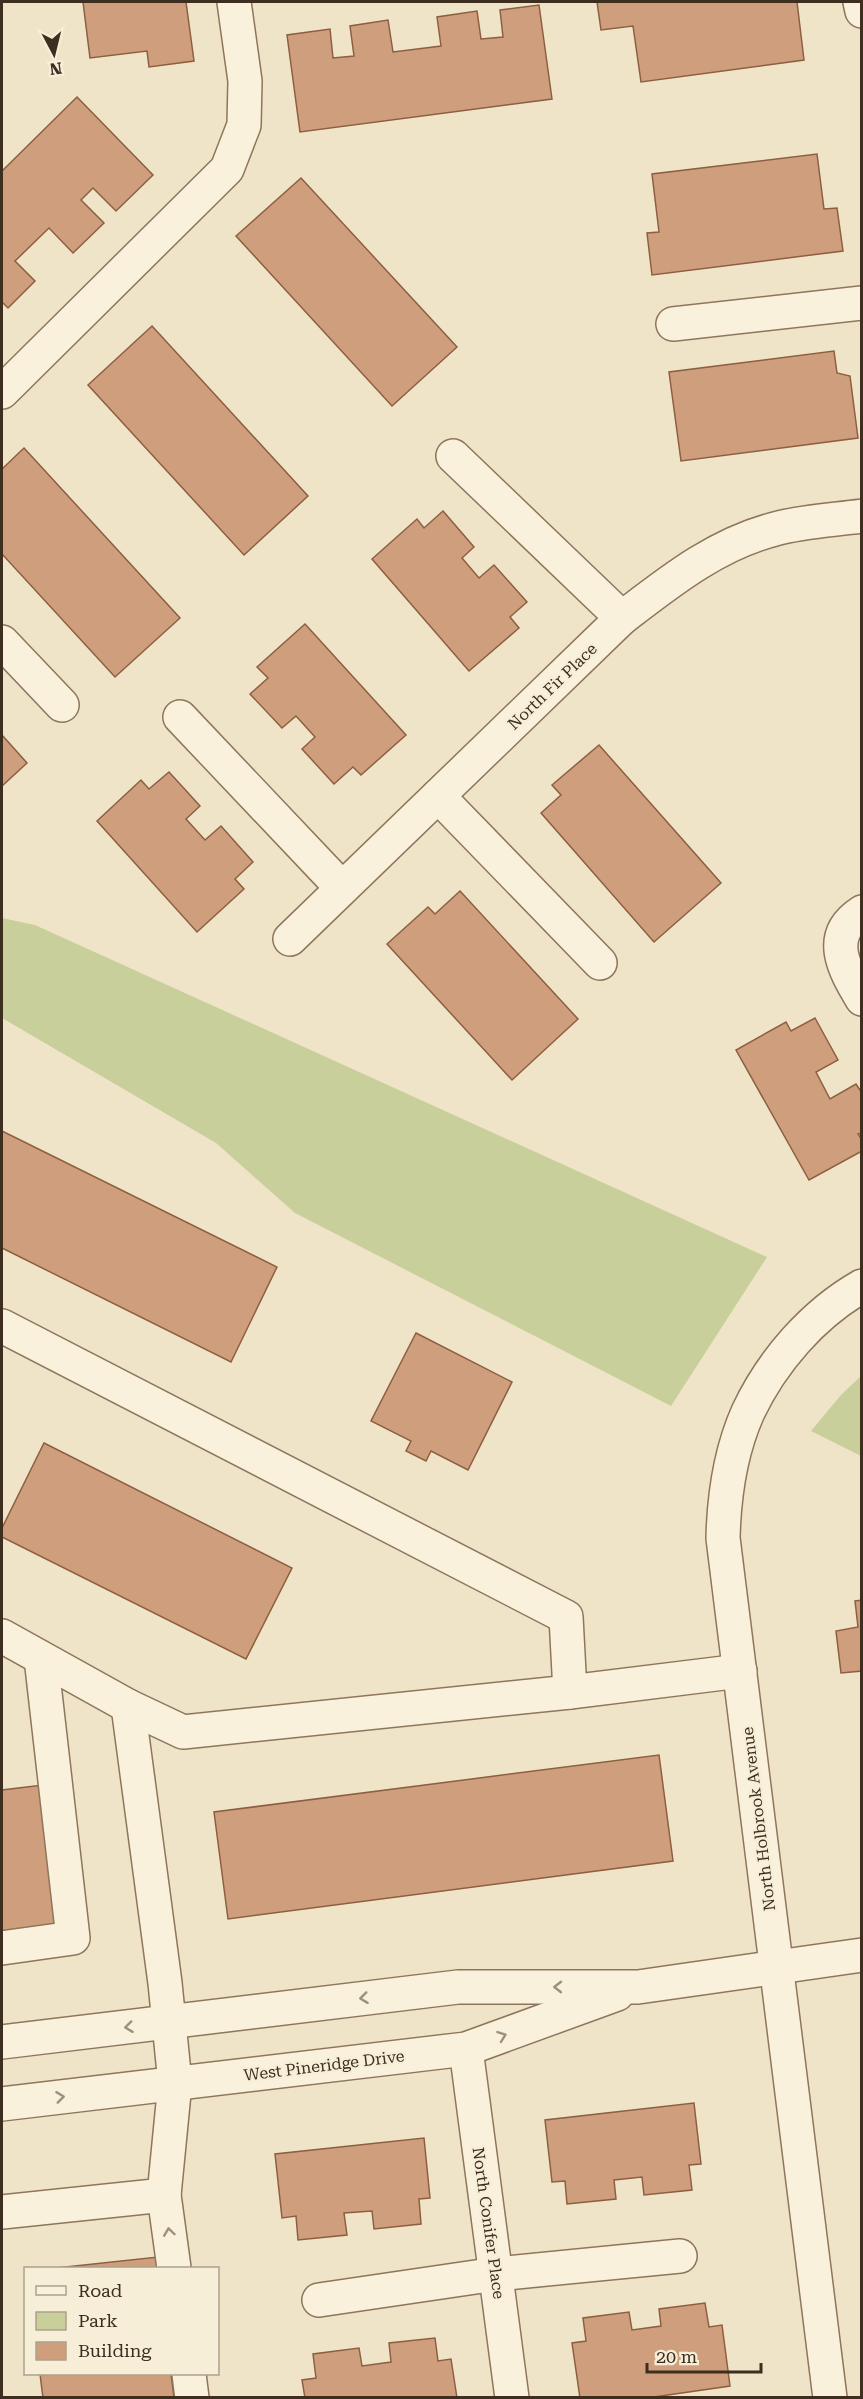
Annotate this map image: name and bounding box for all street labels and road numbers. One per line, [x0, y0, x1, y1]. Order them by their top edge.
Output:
street label: North Fir Place [504, 639, 601, 734]
street label: North Holbrook Avenue [738, 1726, 779, 1912]
street label: West Pineridge Drive [243, 2046, 406, 2085]
street label: North Conifer Place [468, 2146, 509, 2301]

